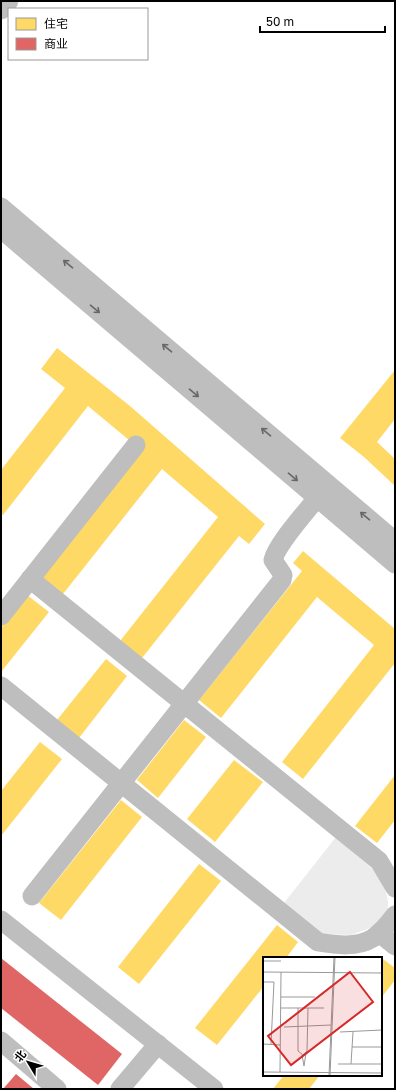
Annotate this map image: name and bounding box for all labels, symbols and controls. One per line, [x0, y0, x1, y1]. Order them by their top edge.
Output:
legend [8, 8, 148, 60]
scale bar [260, 8, 385, 34]
text: 50 m [266, 14, 294, 29]
text: 住宅 [44, 16, 68, 31]
text: 商业 [44, 36, 68, 51]
one-way arrow [63, 259, 73, 268]
one-way arrow [89, 305, 100, 314]
one-way arrow [162, 344, 172, 353]
one-way arrow [188, 389, 199, 398]
one-way arrow [261, 428, 271, 437]
one-way arrow [287, 473, 298, 482]
one-way arrow [360, 512, 371, 521]
inset map [263, 957, 382, 1076]
north arrow [8, 1042, 48, 1082]
text: 北 [11, 1047, 28, 1064]

